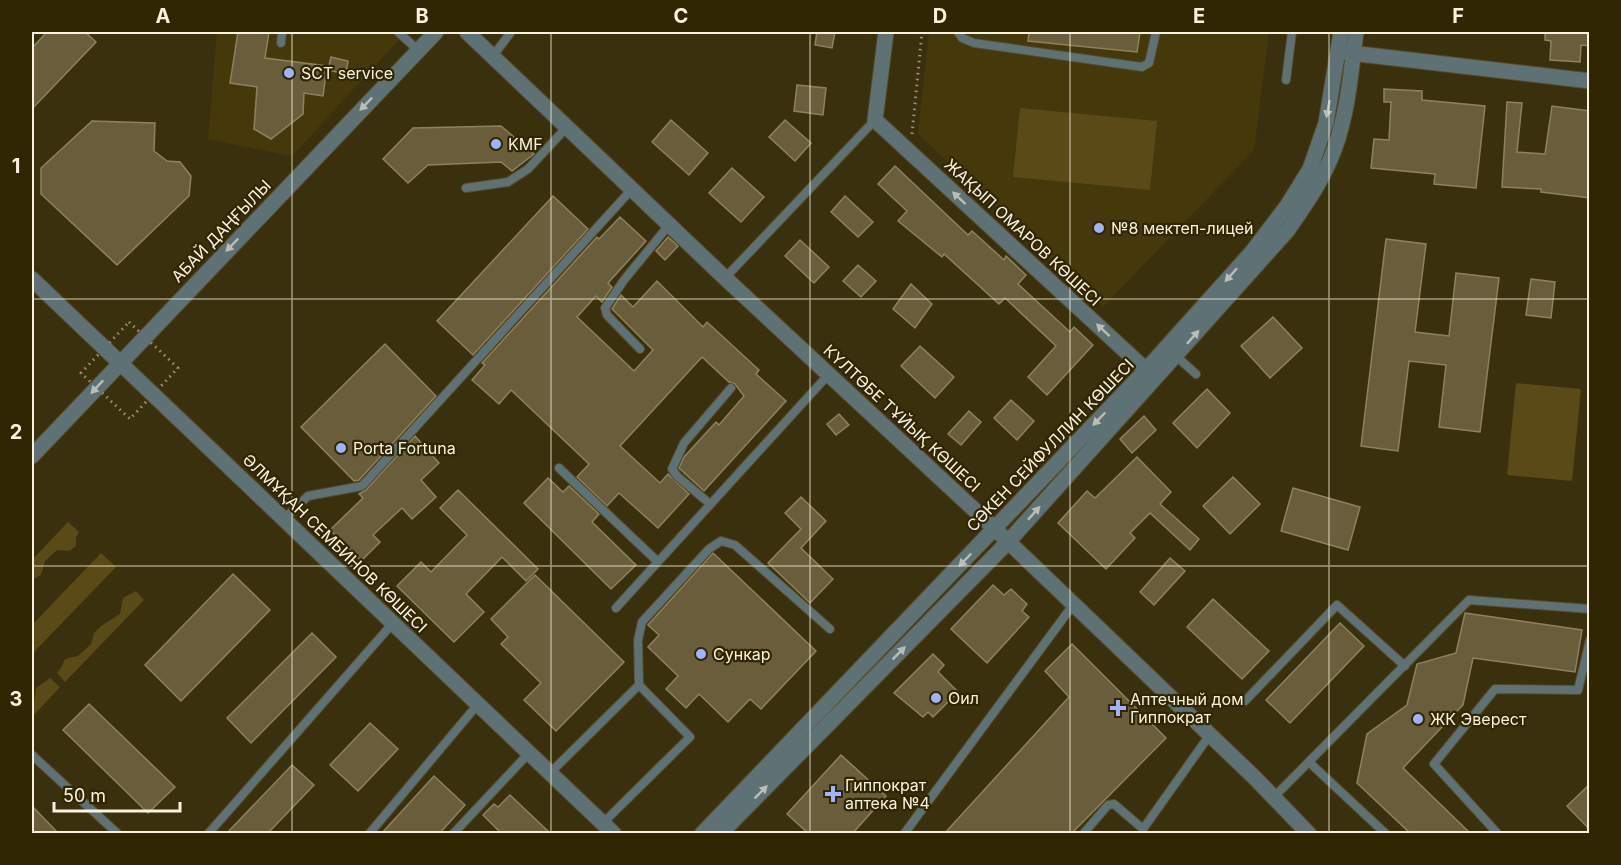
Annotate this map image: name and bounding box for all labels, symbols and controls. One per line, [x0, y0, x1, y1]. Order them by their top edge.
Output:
text: A [156, 4, 171, 28]
text: B [415, 4, 429, 28]
text: C [674, 4, 688, 28]
text: D [933, 4, 947, 28]
text: E [1193, 4, 1205, 28]
text: F [1452, 4, 1464, 28]
place label: SCT service [301, 63, 393, 83]
marker: SCT service [282, 66, 296, 80]
one-way arrow [360, 97, 374, 111]
one-way arrow [1324, 100, 1333, 119]
place label: KMF [508, 134, 543, 154]
marker: KMF [489, 137, 503, 151]
text: 1 [12, 154, 20, 178]
street label: ЖАҚЫП ОМАРОВ КӨШЕСІ [941, 154, 1105, 310]
street label: АБАЙ ДАҢҒЫЛЫ [167, 176, 275, 286]
one-way arrow [952, 191, 967, 205]
place label: №8 мектеп-лицей [1111, 218, 1253, 238]
marker: №8 мектеп-лицей [1092, 221, 1106, 235]
one-way arrow [225, 238, 239, 253]
one-way arrow [1225, 267, 1238, 282]
one-way arrow [1096, 324, 1111, 337]
one-way arrow [1186, 330, 1200, 345]
street label: КҮЛТӨБЕ ТҰЙЫҚ КӨШЕСІ [819, 340, 985, 496]
street label: СӘКЕН СЕЙФУЛЛИН КӨШЕСІ [962, 355, 1138, 535]
one-way arrow [91, 379, 105, 393]
one-way arrow [1093, 411, 1106, 426]
text: 2 [10, 420, 22, 444]
place label: Porta Fortuna [353, 438, 456, 458]
marker: Porta Fortuna [334, 441, 348, 455]
street label: ӘЛМҰҚАН СЕМБИНОВ КӨШЕСІ [239, 449, 431, 637]
one-way arrow [1027, 506, 1041, 521]
one-way arrow [958, 553, 972, 567]
place label: Сункар [713, 644, 771, 664]
marker: Сункар [694, 647, 708, 661]
one-way arrow [891, 647, 905, 661]
text: 3 [10, 687, 22, 711]
place label: Оил [948, 688, 979, 708]
place label: Аптечный дом Гиппократ [1130, 689, 1244, 727]
marker: Оил [929, 691, 943, 705]
marker: Аптечный дом Гиппократ [1111, 701, 1125, 715]
place label: ЖК Эверест [1430, 709, 1527, 729]
marker: ЖК Эверест [1411, 712, 1425, 726]
scale bar [54, 775, 180, 813]
place label: Гиппократ аптека №4 [845, 775, 930, 813]
text: 50 m [63, 785, 106, 806]
one-way arrow [754, 785, 768, 799]
marker: Гиппократ аптека №4 [826, 787, 840, 801]

